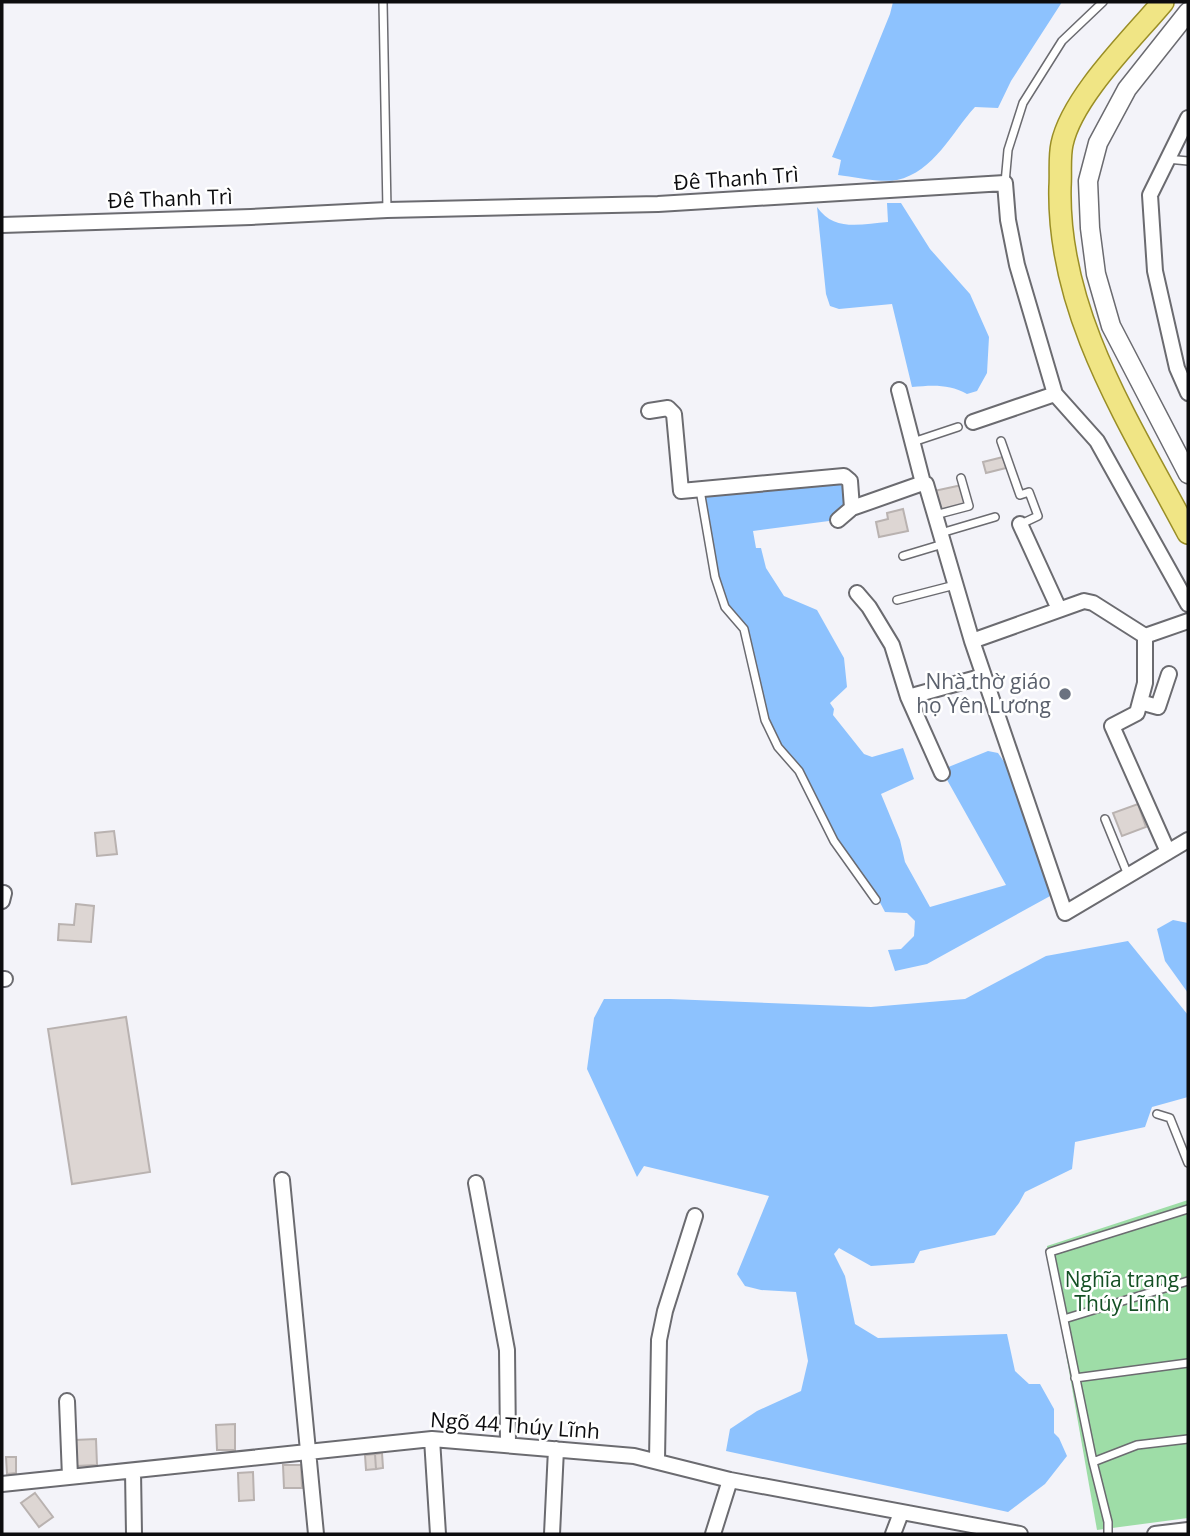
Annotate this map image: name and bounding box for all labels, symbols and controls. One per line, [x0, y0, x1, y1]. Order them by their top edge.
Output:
street label: Đê Thanh Trì [672, 160, 799, 196]
street label: Đê Thanh Trì [107, 182, 233, 214]
place label: Nhà thờ giáo họ Yên Lương [916, 667, 1051, 719]
marker: Nhà thờ giáo họ Yên Lương [1057, 686, 1073, 702]
park label: Nghĩa trang Thúy Lĩnh [1065, 1265, 1179, 1317]
street label: Ngõ 44 Thúy Lĩnh [429, 1405, 601, 1445]

